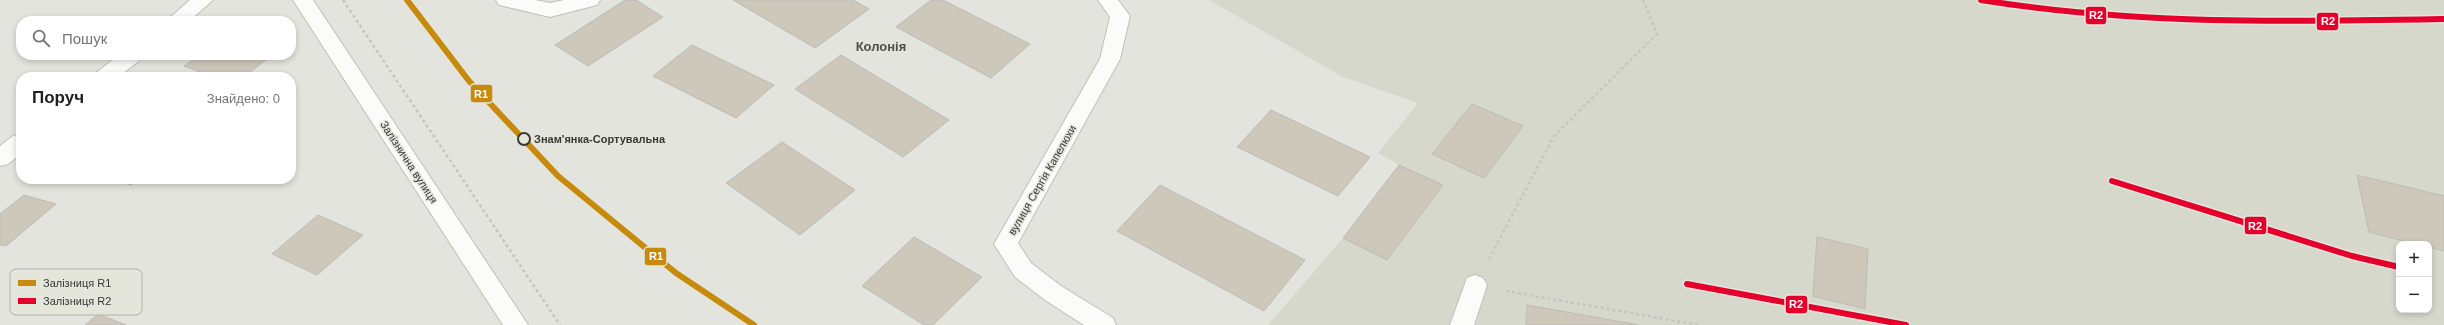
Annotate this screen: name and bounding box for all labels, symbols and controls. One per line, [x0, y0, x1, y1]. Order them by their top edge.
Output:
line badge: R2 [2085, 6, 2107, 25]
text: R2 [2089, 9, 2103, 21]
line badge: R2 [2316, 12, 2339, 31]
text: R2 [2321, 15, 2335, 27]
search box [16, 16, 296, 60]
icon: search [30, 27, 52, 49]
text: Пошук [62, 30, 107, 47]
district label: Колонія [856, 39, 906, 54]
line badge: R1 [470, 84, 493, 103]
text: Поруч [32, 88, 84, 107]
text: R1 [474, 88, 488, 100]
text: Знайдено: 0 [207, 91, 280, 106]
street label: Залізнична вулиця [378, 119, 440, 205]
street label: вулиця Сергія Капелюхи [1006, 123, 1078, 237]
marker: Знам'янка-Сортувальна [517, 132, 531, 146]
place label: Знам'янка-Сортувальна [534, 133, 666, 145]
line badge: R2 [2244, 216, 2267, 235]
text: R2 [2248, 220, 2262, 232]
map controls [2396, 241, 2432, 313]
button: + [2396, 241, 2432, 277]
line badge: R1 [644, 247, 667, 266]
text: R1 [649, 250, 663, 262]
legend [10, 269, 142, 315]
text: Залізниця R1 [43, 277, 111, 289]
button: − [2396, 277, 2432, 313]
text: Залізниця R2 [43, 295, 111, 307]
line badge: R2 [1785, 295, 1808, 314]
text: R2 [1789, 298, 1803, 310]

